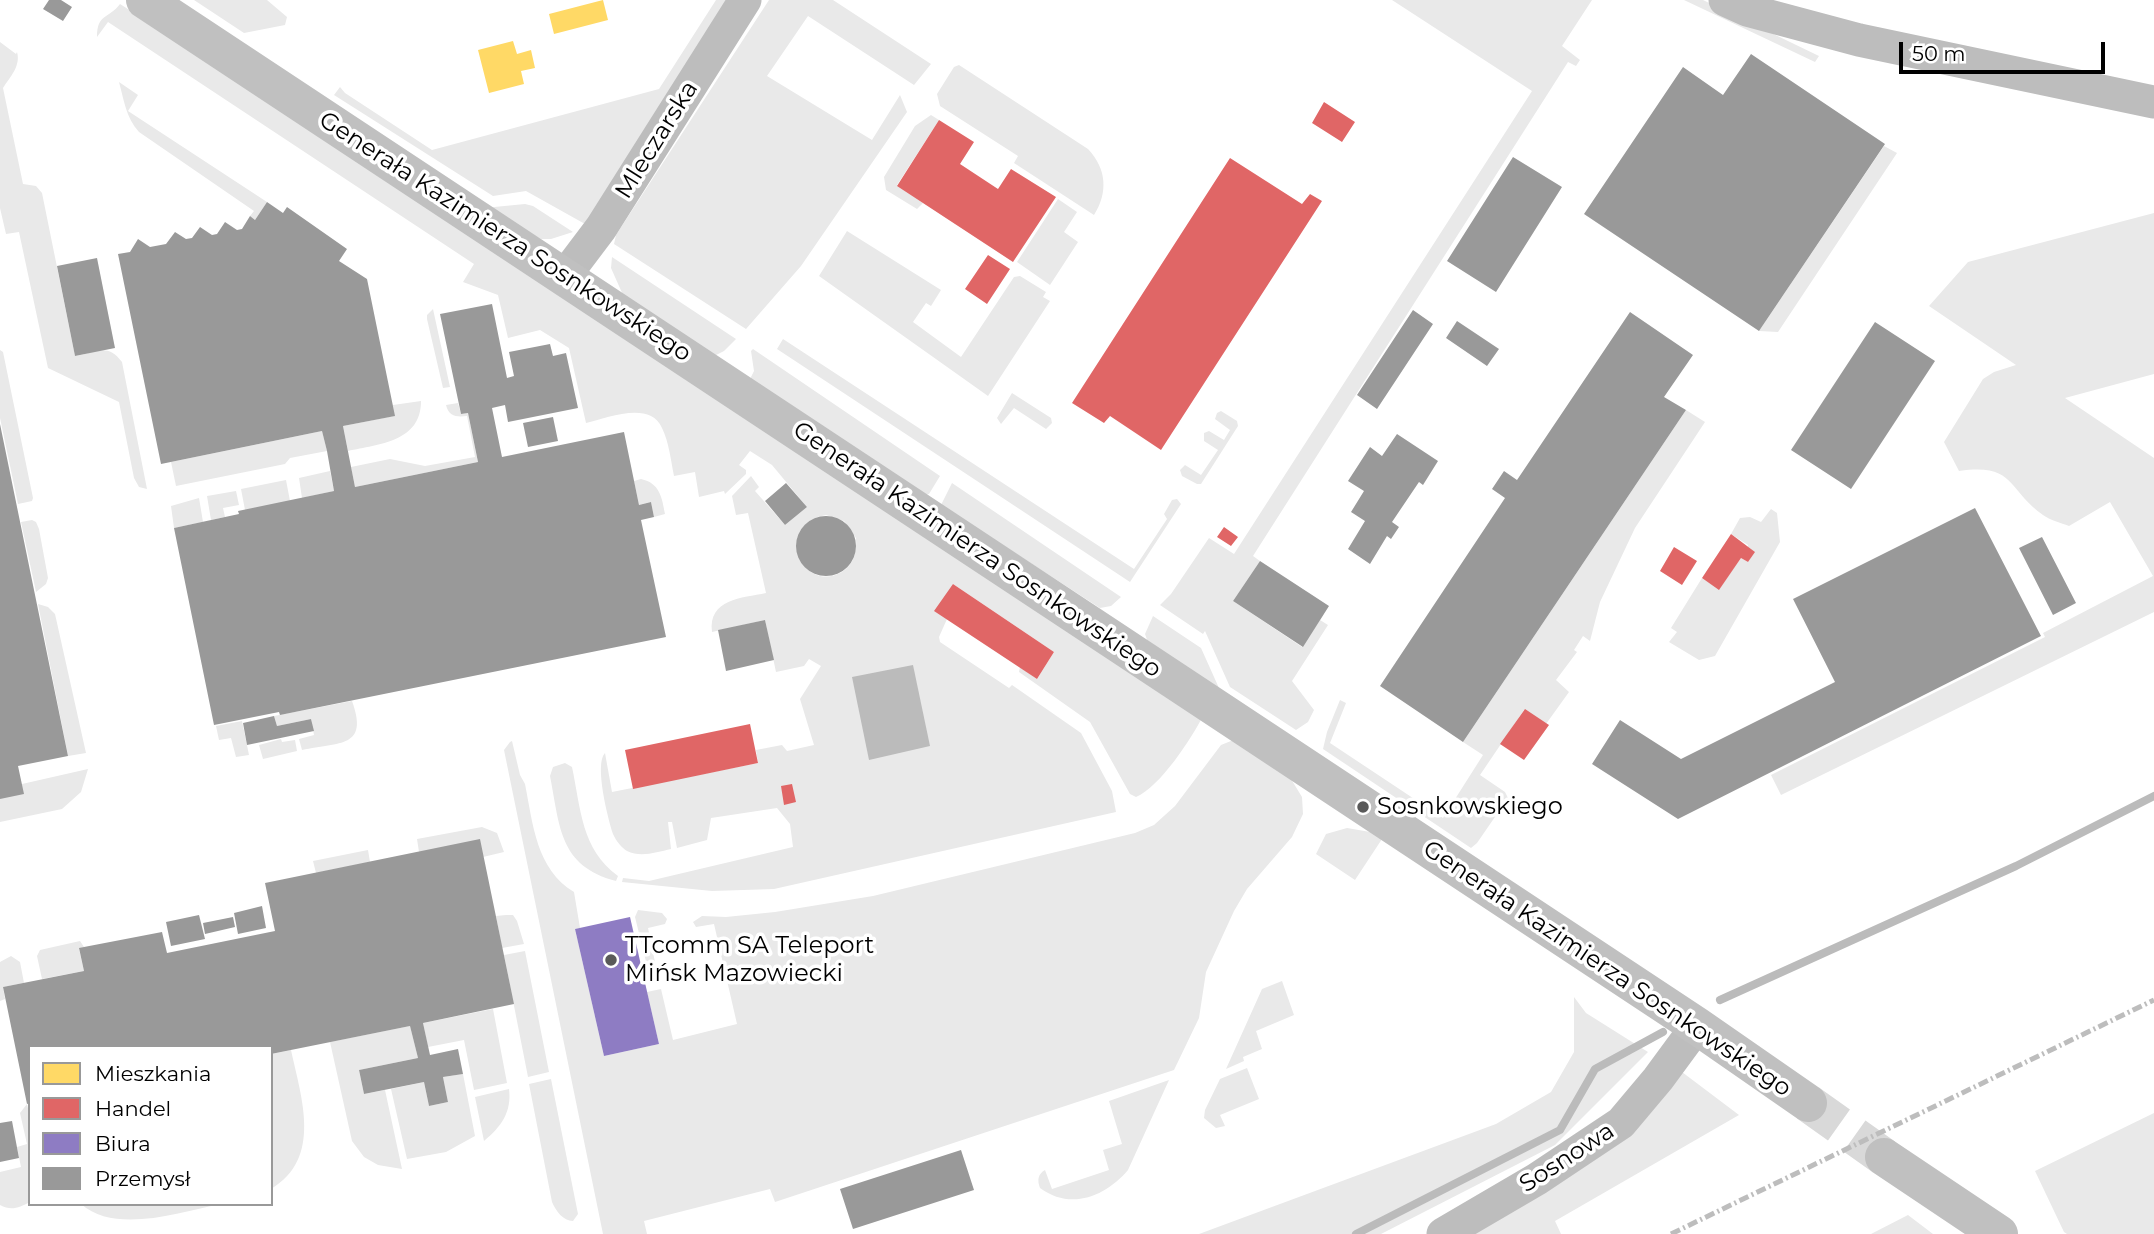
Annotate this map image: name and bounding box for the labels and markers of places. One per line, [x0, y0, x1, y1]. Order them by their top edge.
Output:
place label: Sosnkowskiego [1377, 793, 1563, 821]
marker: Sosnkowskiego [1355, 799, 1371, 815]
place label: TTcomm SA Teleport Mińsk Mazowiecki [625, 932, 874, 988]
marker: TTcomm SA Teleport Mińsk Mazowiecki [603, 952, 619, 968]

